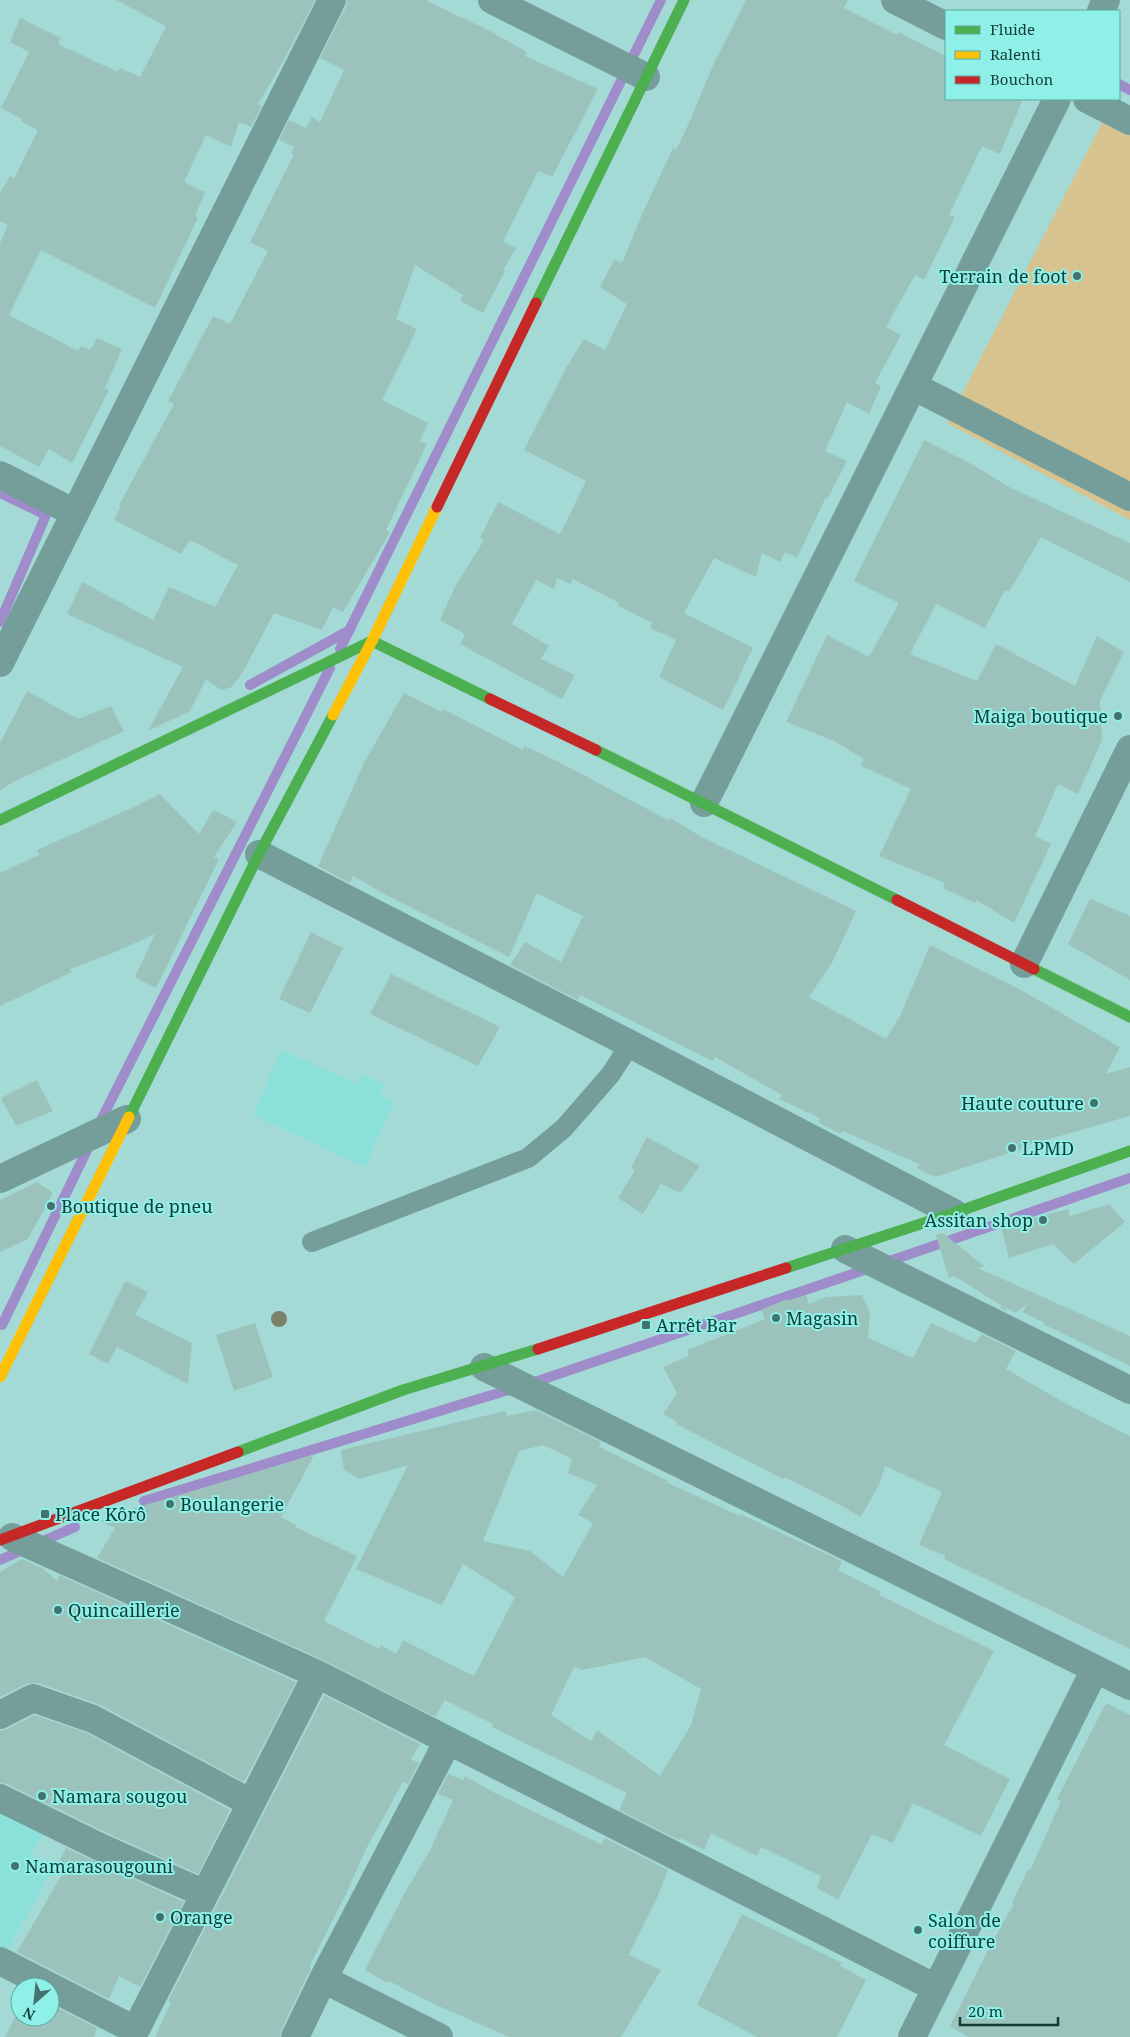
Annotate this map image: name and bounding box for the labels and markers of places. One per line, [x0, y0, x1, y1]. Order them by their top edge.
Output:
place label: Terrain de foot [939, 264, 1067, 288]
marker: Terrain de foot [1071, 270, 1083, 282]
place label: Maiga boutique [974, 704, 1108, 728]
marker: Maiga boutique [1112, 710, 1124, 722]
place label: Haute couture [961, 1091, 1084, 1115]
marker: Haute couture [1088, 1097, 1100, 1109]
place label: LPMD [1022, 1136, 1074, 1160]
marker: LPMD [1006, 1142, 1018, 1154]
place label: Boutique de pneu [61, 1194, 213, 1218]
marker: Boutique de pneu [45, 1200, 57, 1212]
place label: Assitan shop [925, 1208, 1033, 1232]
marker: Assitan shop [1037, 1214, 1049, 1226]
place label: Magasin [786, 1306, 859, 1330]
marker: Magasin [770, 1312, 782, 1324]
place label: Arrêt Bar [656, 1313, 737, 1337]
marker: Arrêt Bar [640, 1319, 652, 1331]
place label: Boulangerie [180, 1492, 284, 1516]
marker: Boulangerie [164, 1498, 176, 1510]
place label: Place Kôrô [55, 1502, 146, 1526]
marker: Place Kôrô [39, 1508, 51, 1520]
place label: Quincaillerie [68, 1598, 180, 1622]
marker: Quincaillerie [52, 1604, 64, 1616]
place label: Namara sougou [52, 1784, 188, 1808]
marker: Namara sougou [36, 1790, 48, 1802]
place label: Namarasougouni [25, 1854, 173, 1878]
marker: Namarasougouni [9, 1860, 21, 1872]
place label: Orange [170, 1905, 233, 1929]
place label: Salon de coiffure [928, 1908, 1001, 1953]
marker: Orange [154, 1911, 166, 1923]
marker: Salon de coiffure [912, 1924, 924, 1936]

